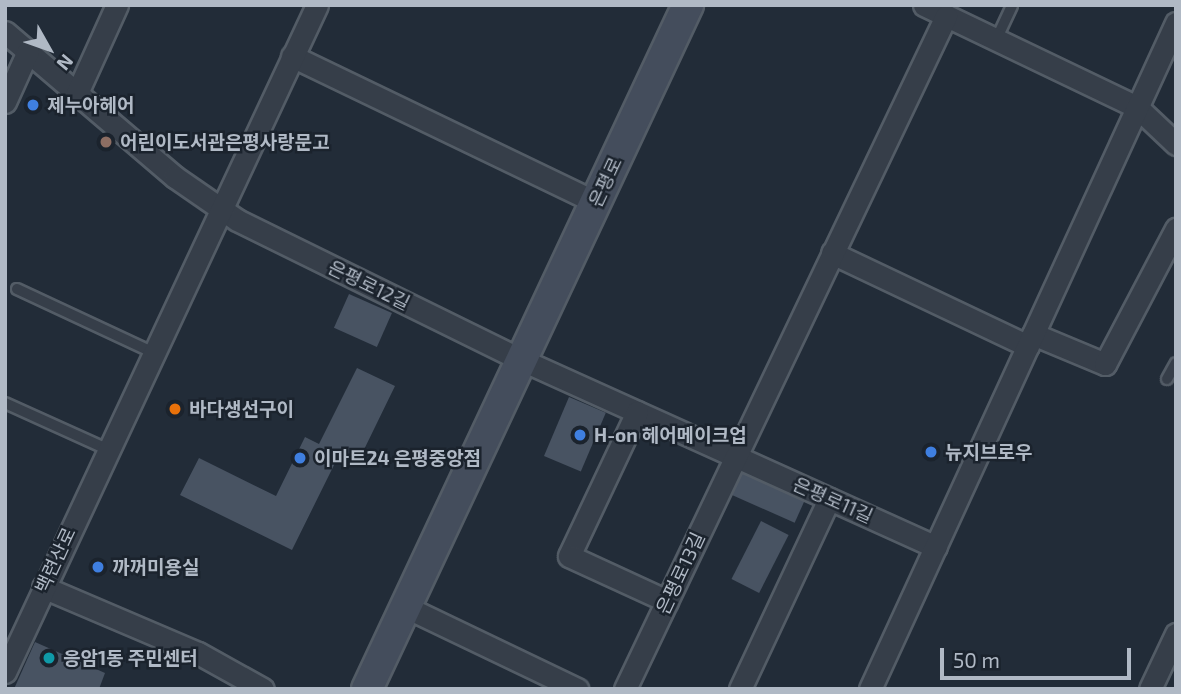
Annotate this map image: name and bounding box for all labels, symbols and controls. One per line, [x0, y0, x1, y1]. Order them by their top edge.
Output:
north arrow [14, 14, 84, 84]
text: N [52, 50, 79, 75]
place label: 제누아헤어 [47, 94, 134, 116]
marker: 제누아헤어 [25, 97, 41, 113]
place label: 어린이도서관은평사랑문고 [120, 131, 330, 153]
marker: 어린이도서관은평사랑문고 [98, 134, 114, 150]
street label: 은평로 [584, 153, 626, 211]
street label: 은평로12길 [324, 255, 414, 315]
place label: 바다생선구이 [189, 398, 294, 420]
marker: 바다생선구이 [167, 401, 183, 417]
place label: H-on 헤어메이크업 [594, 424, 747, 446]
marker: H-on 헤어메이크업 [572, 427, 588, 443]
place label: 뉴지브로우 [945, 441, 1032, 463]
marker: 뉴지브로우 [923, 444, 939, 460]
place label: 이마트24 은평중앙점 [314, 447, 481, 469]
marker: 이마트24 은평중앙점 [292, 450, 308, 466]
street label: 은평로11길 [790, 472, 876, 528]
street label: 백련산로 [30, 523, 80, 597]
street label: 은평로13길 [651, 528, 709, 618]
place label: 까꺼미용실 [112, 556, 199, 578]
marker: 까꺼미용실 [90, 559, 106, 575]
scale bar [943, 634, 1134, 678]
place label: 응암1동 주민센터 [63, 647, 198, 669]
text: 50 m [953, 647, 1000, 672]
marker: 응암1동 주민센터 [41, 650, 57, 666]

